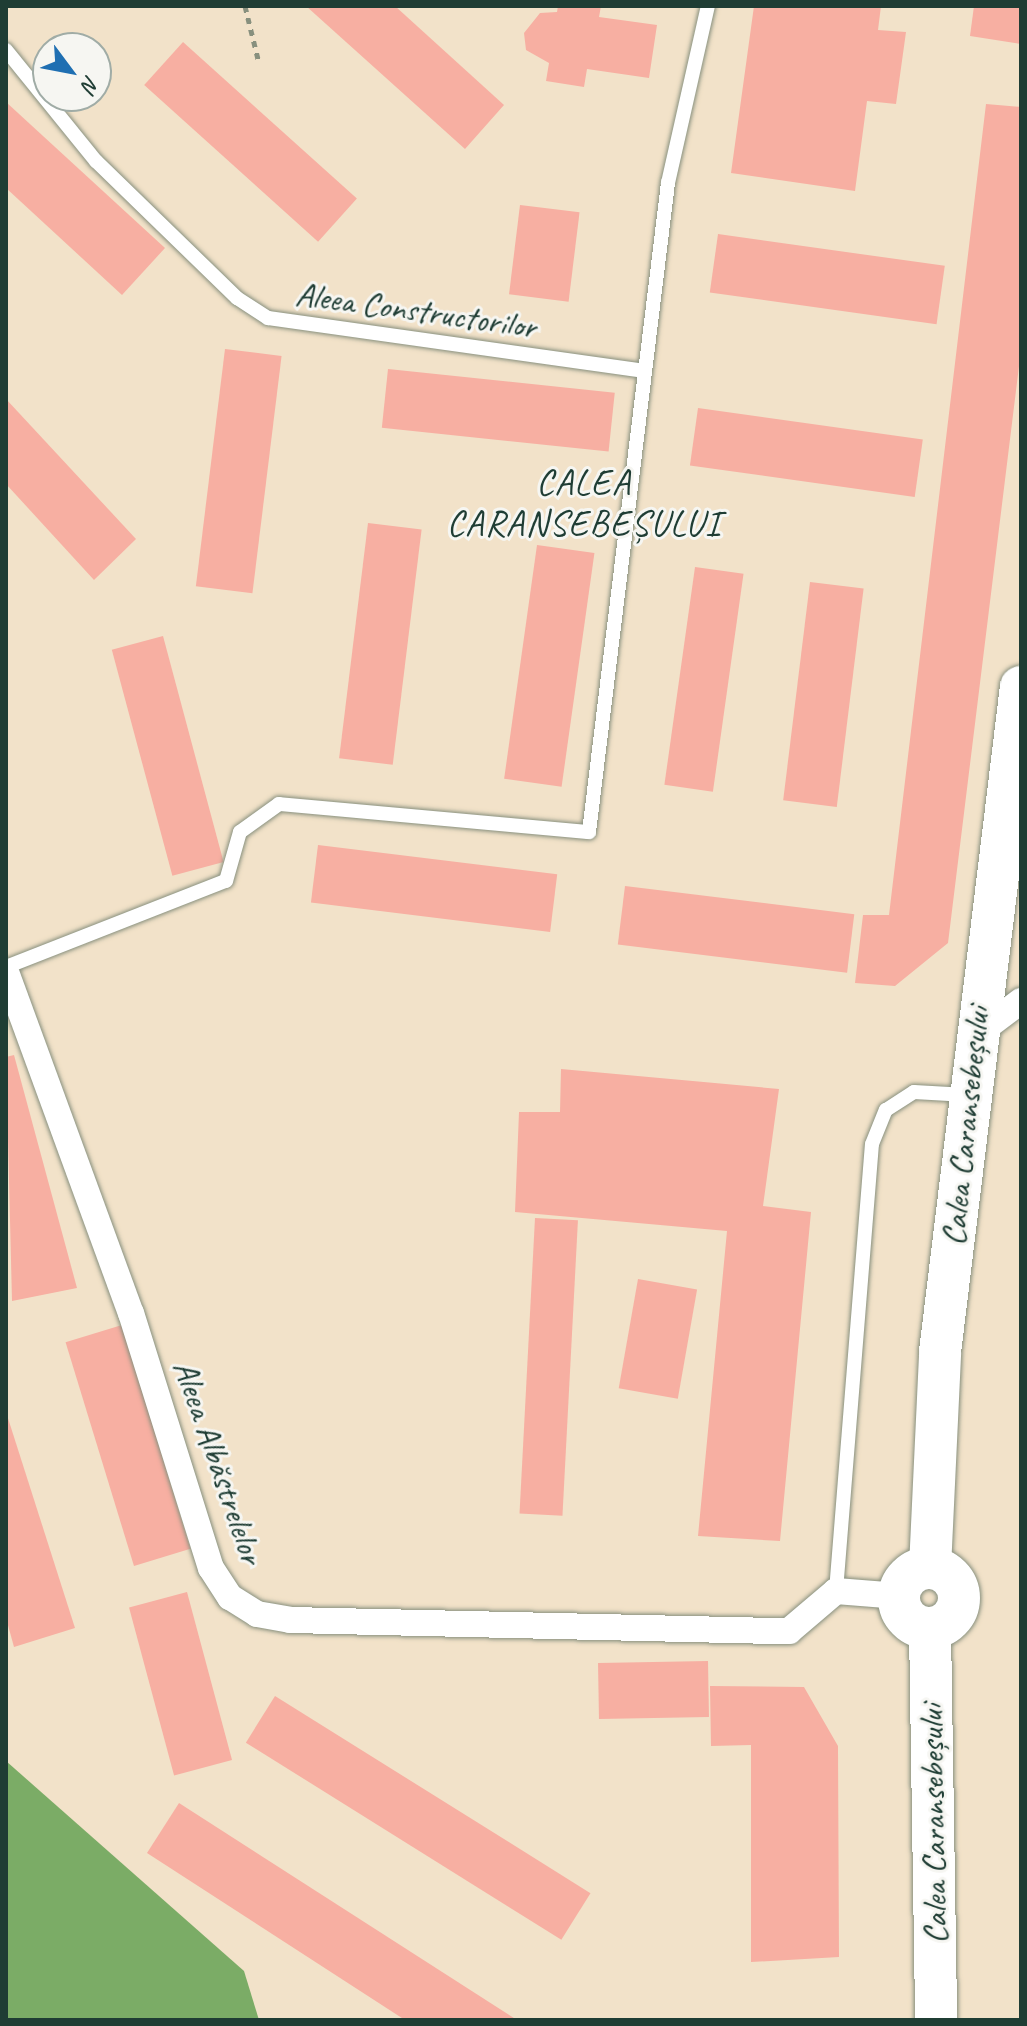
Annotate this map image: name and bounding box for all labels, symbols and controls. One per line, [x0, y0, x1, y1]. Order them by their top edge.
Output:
north arrow [32, 32, 112, 112]
text: N [75, 70, 106, 97]
street label: Aleea Constructorilor [293, 273, 539, 347]
district label: CALEA CARANSEBEȘULUI [448, 460, 720, 545]
street label: Calea Caransebeșului [932, 1005, 998, 1247]
street label: Aleea Albăstrelelor [165, 1355, 273, 1569]
street label: Calea Caransebeșului [911, 1704, 955, 1944]

